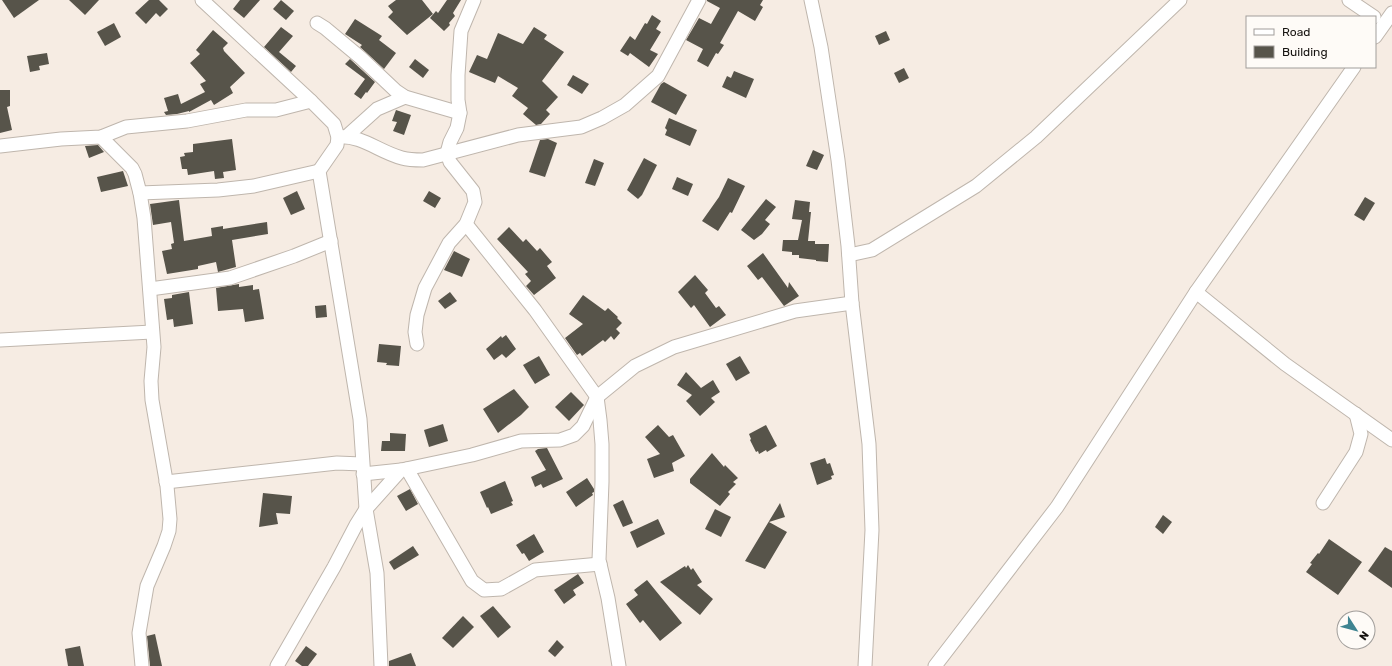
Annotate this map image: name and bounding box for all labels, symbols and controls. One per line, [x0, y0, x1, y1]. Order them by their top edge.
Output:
legend [1246, 16, 1376, 68]
text: Road [1282, 25, 1310, 39]
text: Building [1282, 45, 1328, 59]
north arrow [1336, 610, 1376, 650]
text: N [1356, 629, 1371, 643]

